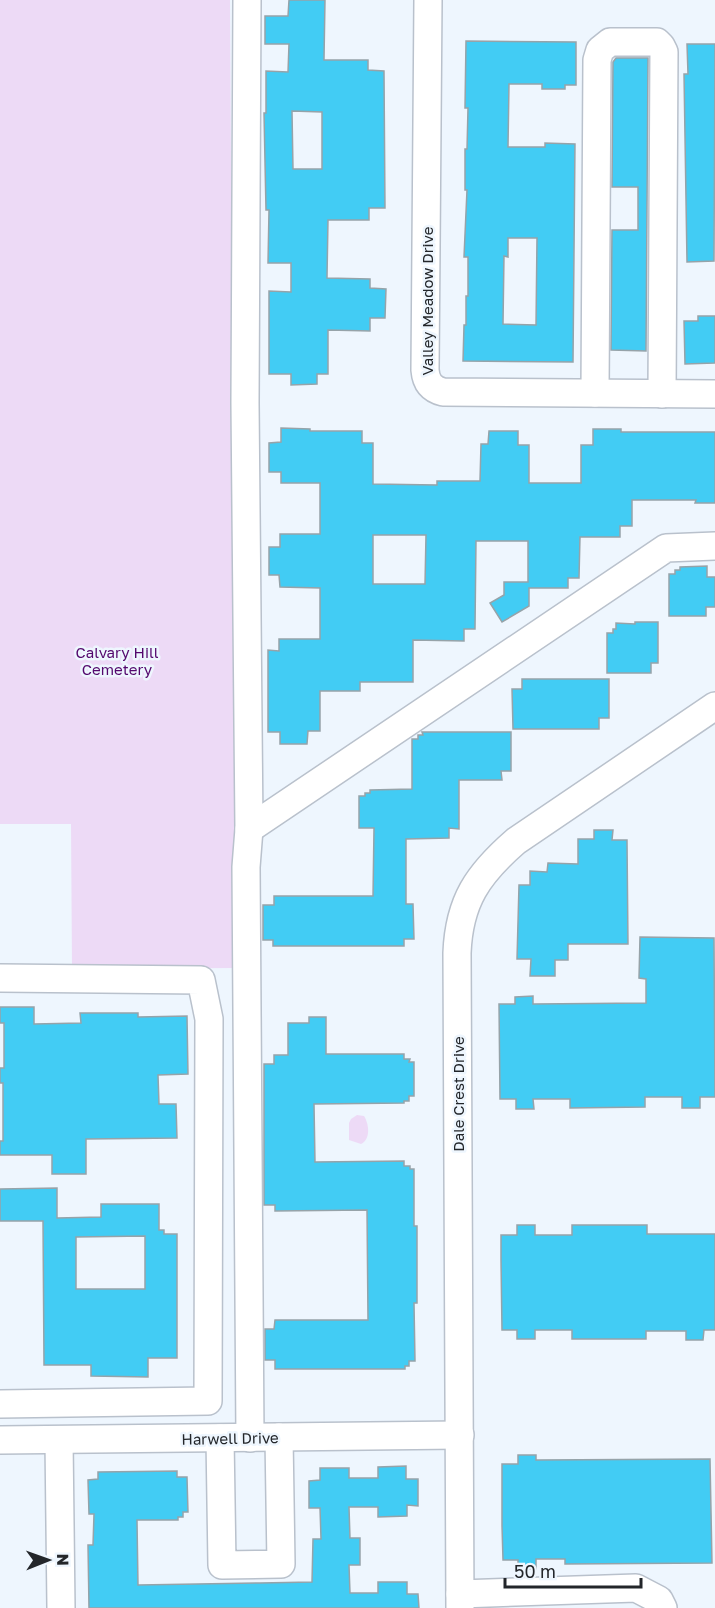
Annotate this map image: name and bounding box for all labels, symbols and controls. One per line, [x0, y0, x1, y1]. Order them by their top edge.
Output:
street label: Valley Meadow Drive [418, 226, 436, 375]
park label: Calvary Hill Cemetery [75, 643, 159, 678]
street label: Dale Crest Drive [449, 1036, 467, 1152]
street label: Harwell Drive [181, 1428, 279, 1448]
north arrow [18, 1530, 78, 1590]
scale bar [505, 1551, 642, 1589]
text: N [53, 1553, 73, 1566]
text: 50 m [514, 1560, 556, 1582]

